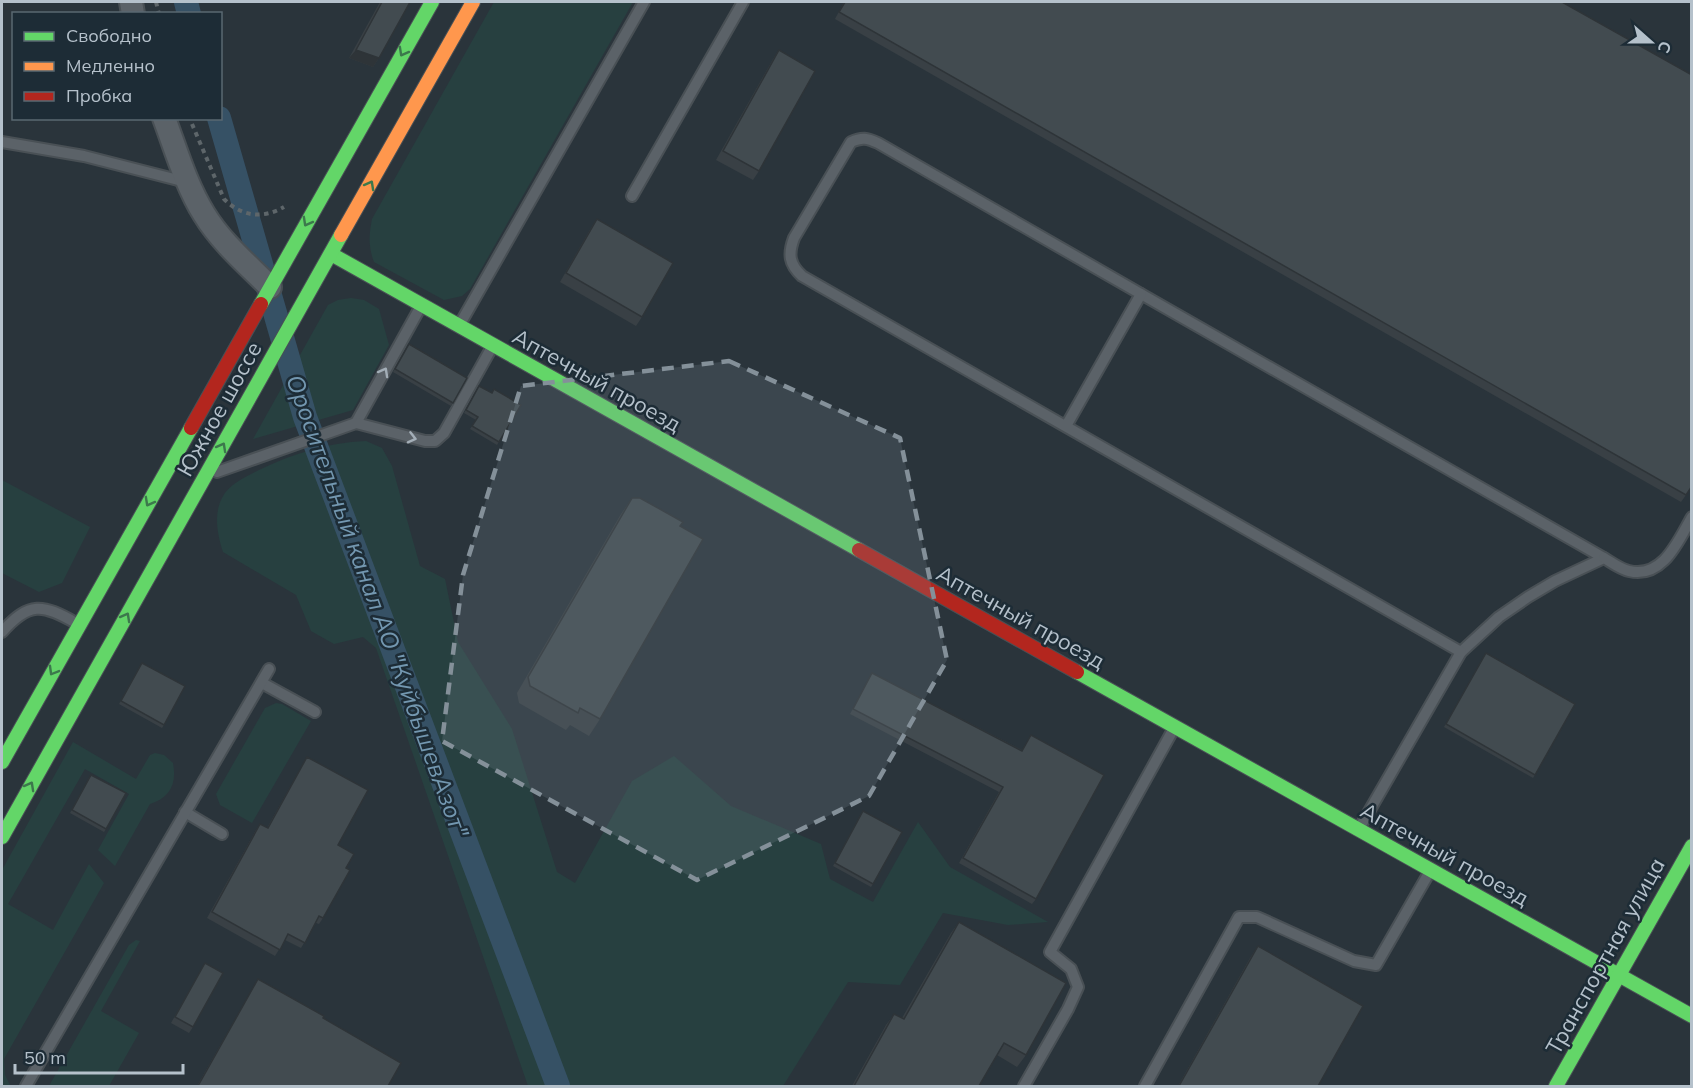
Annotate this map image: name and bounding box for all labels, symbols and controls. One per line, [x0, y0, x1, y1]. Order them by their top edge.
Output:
legend [12, 12, 222, 120]
north arrow [1621, 12, 1681, 72]
text: Свободно [66, 24, 152, 47]
text: С [1654, 39, 1676, 56]
one-way arrow [399, 46, 410, 57]
text: Медленно [66, 54, 155, 77]
text: Пробка [66, 84, 132, 107]
one-way arrow [362, 180, 374, 191]
one-way arrow [303, 216, 314, 226]
street label: Аптечный проезд [508, 322, 686, 438]
street label: Южное шоссе [170, 337, 268, 481]
one-way arrow [377, 368, 388, 378]
water label: Оросительный канал АО "КуйбышевАзот" [280, 370, 476, 842]
one-way arrow [407, 430, 417, 443]
one-way arrow [214, 443, 226, 453]
one-way arrow [145, 495, 156, 506]
street label: Аптечный проезд [932, 559, 1110, 675]
one-way arrow [119, 612, 130, 623]
one-way arrow [49, 665, 60, 675]
one-way arrow [23, 782, 34, 793]
street label: Аптечный проезд [1356, 796, 1534, 912]
street label: Транспортная улица [1539, 853, 1671, 1059]
scale bar [15, 1037, 183, 1075]
text: 50 m [24, 1046, 66, 1069]

